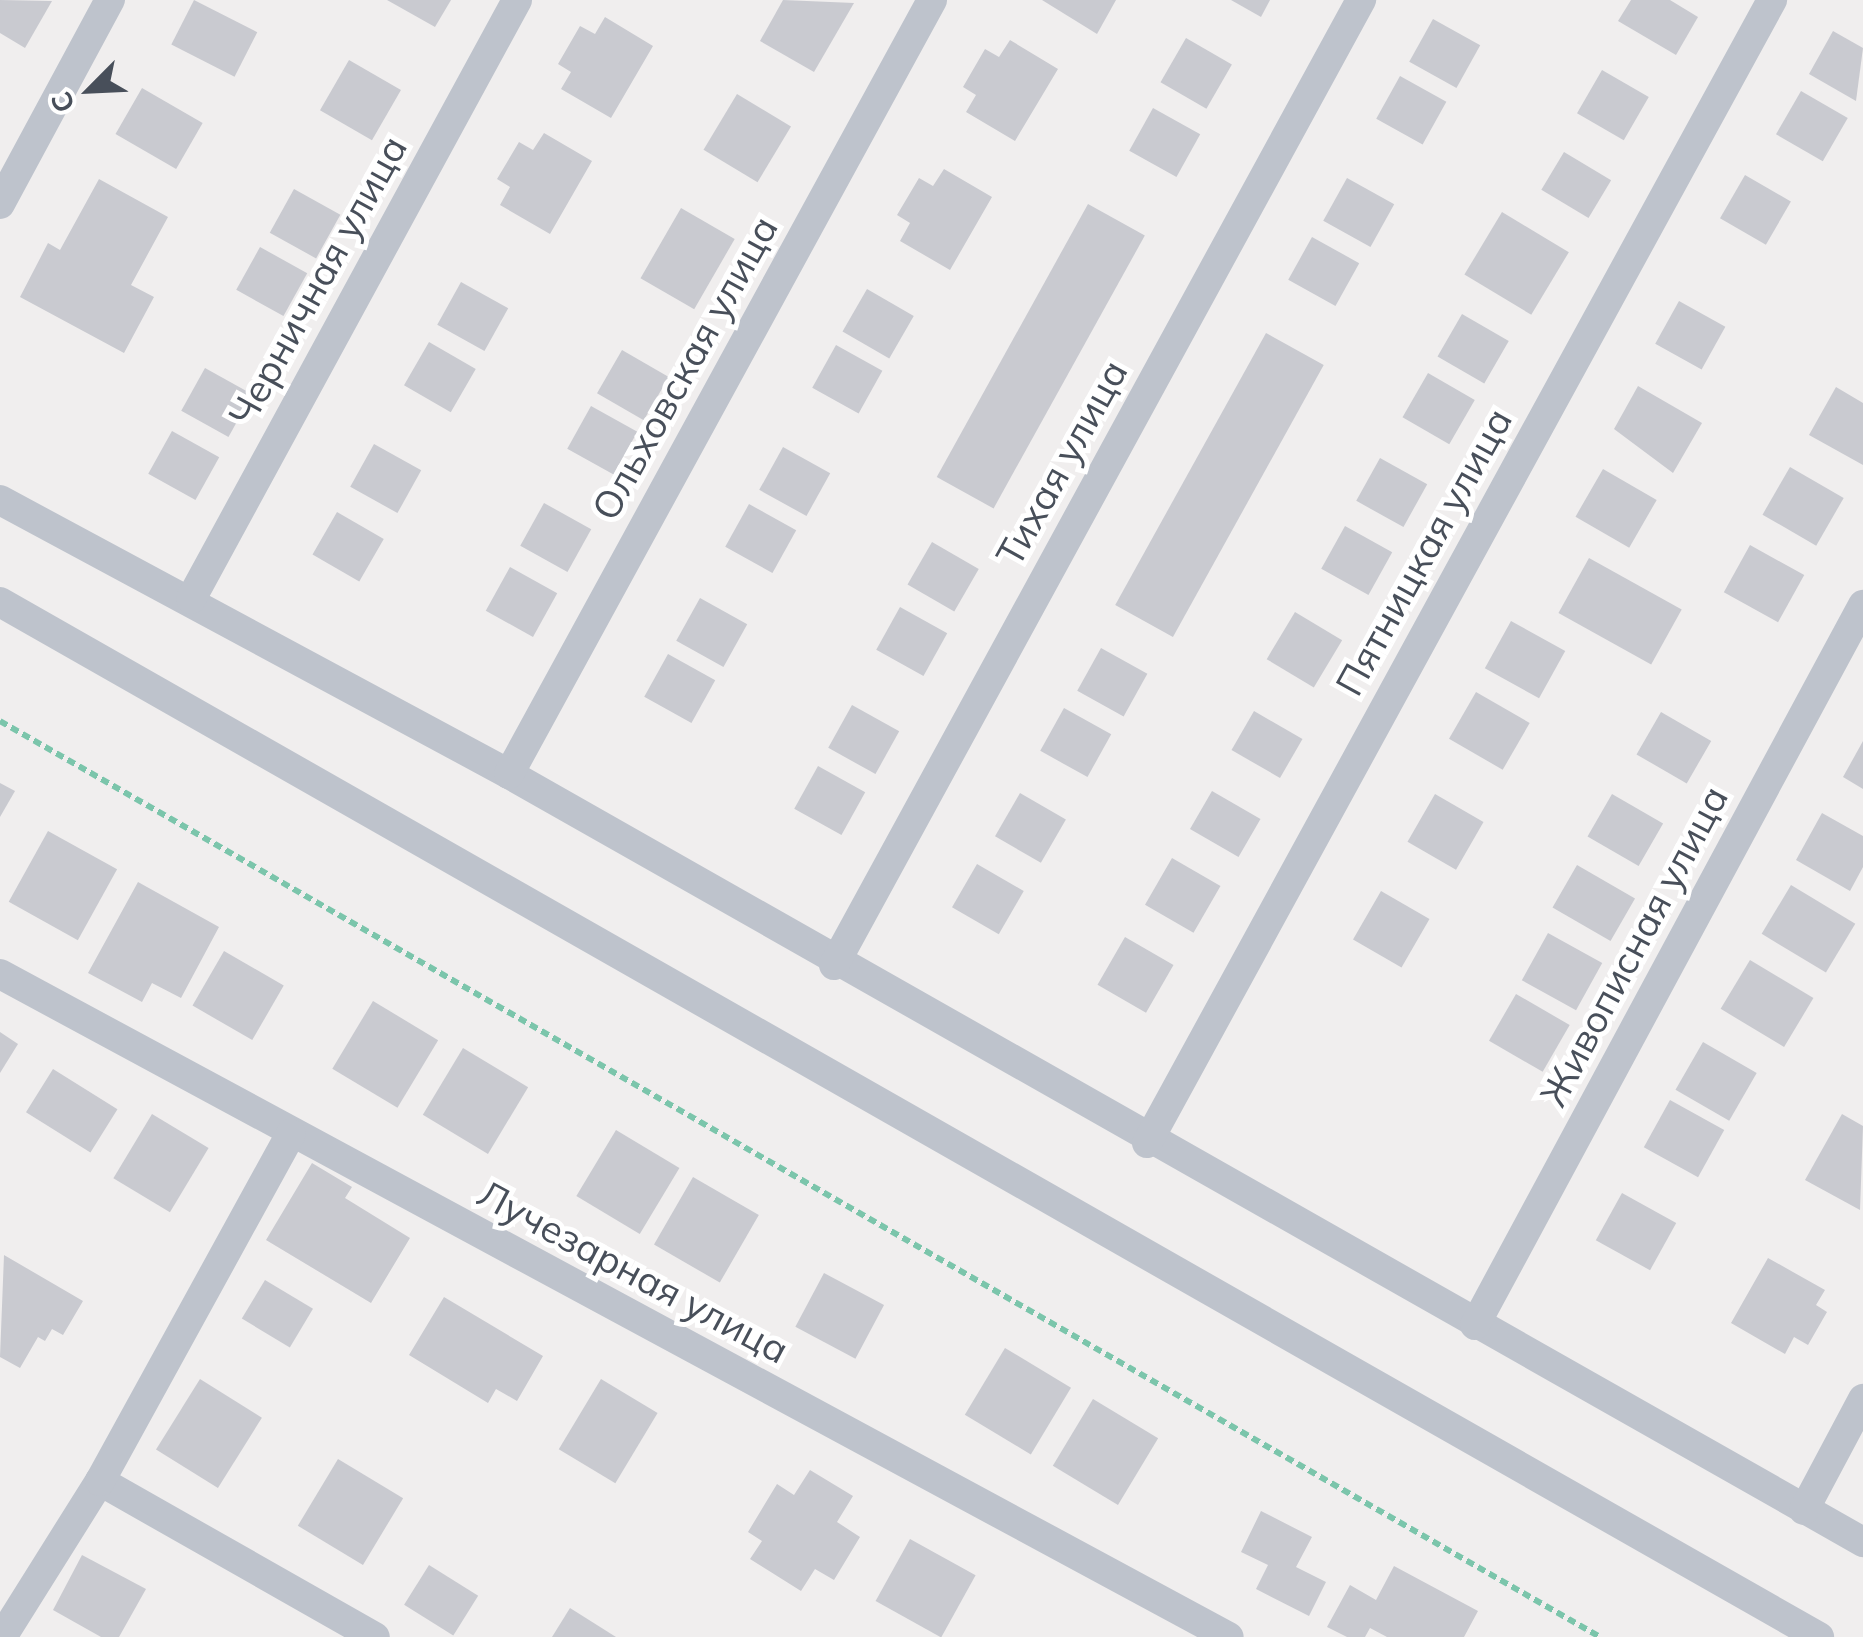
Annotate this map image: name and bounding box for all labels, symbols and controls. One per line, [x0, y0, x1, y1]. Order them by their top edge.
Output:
north arrow [40, 40, 140, 140]
text: С [42, 87, 82, 118]
street label: Черничная улица [219, 128, 417, 434]
street label: Ольховская улица [583, 208, 787, 528]
street label: Тихая улица [987, 352, 1137, 574]
street label: Пятницкая улица [1326, 401, 1522, 703]
street label: Живописная улица [1530, 778, 1738, 1114]
street label: Лучезарная улица [470, 1171, 796, 1373]

